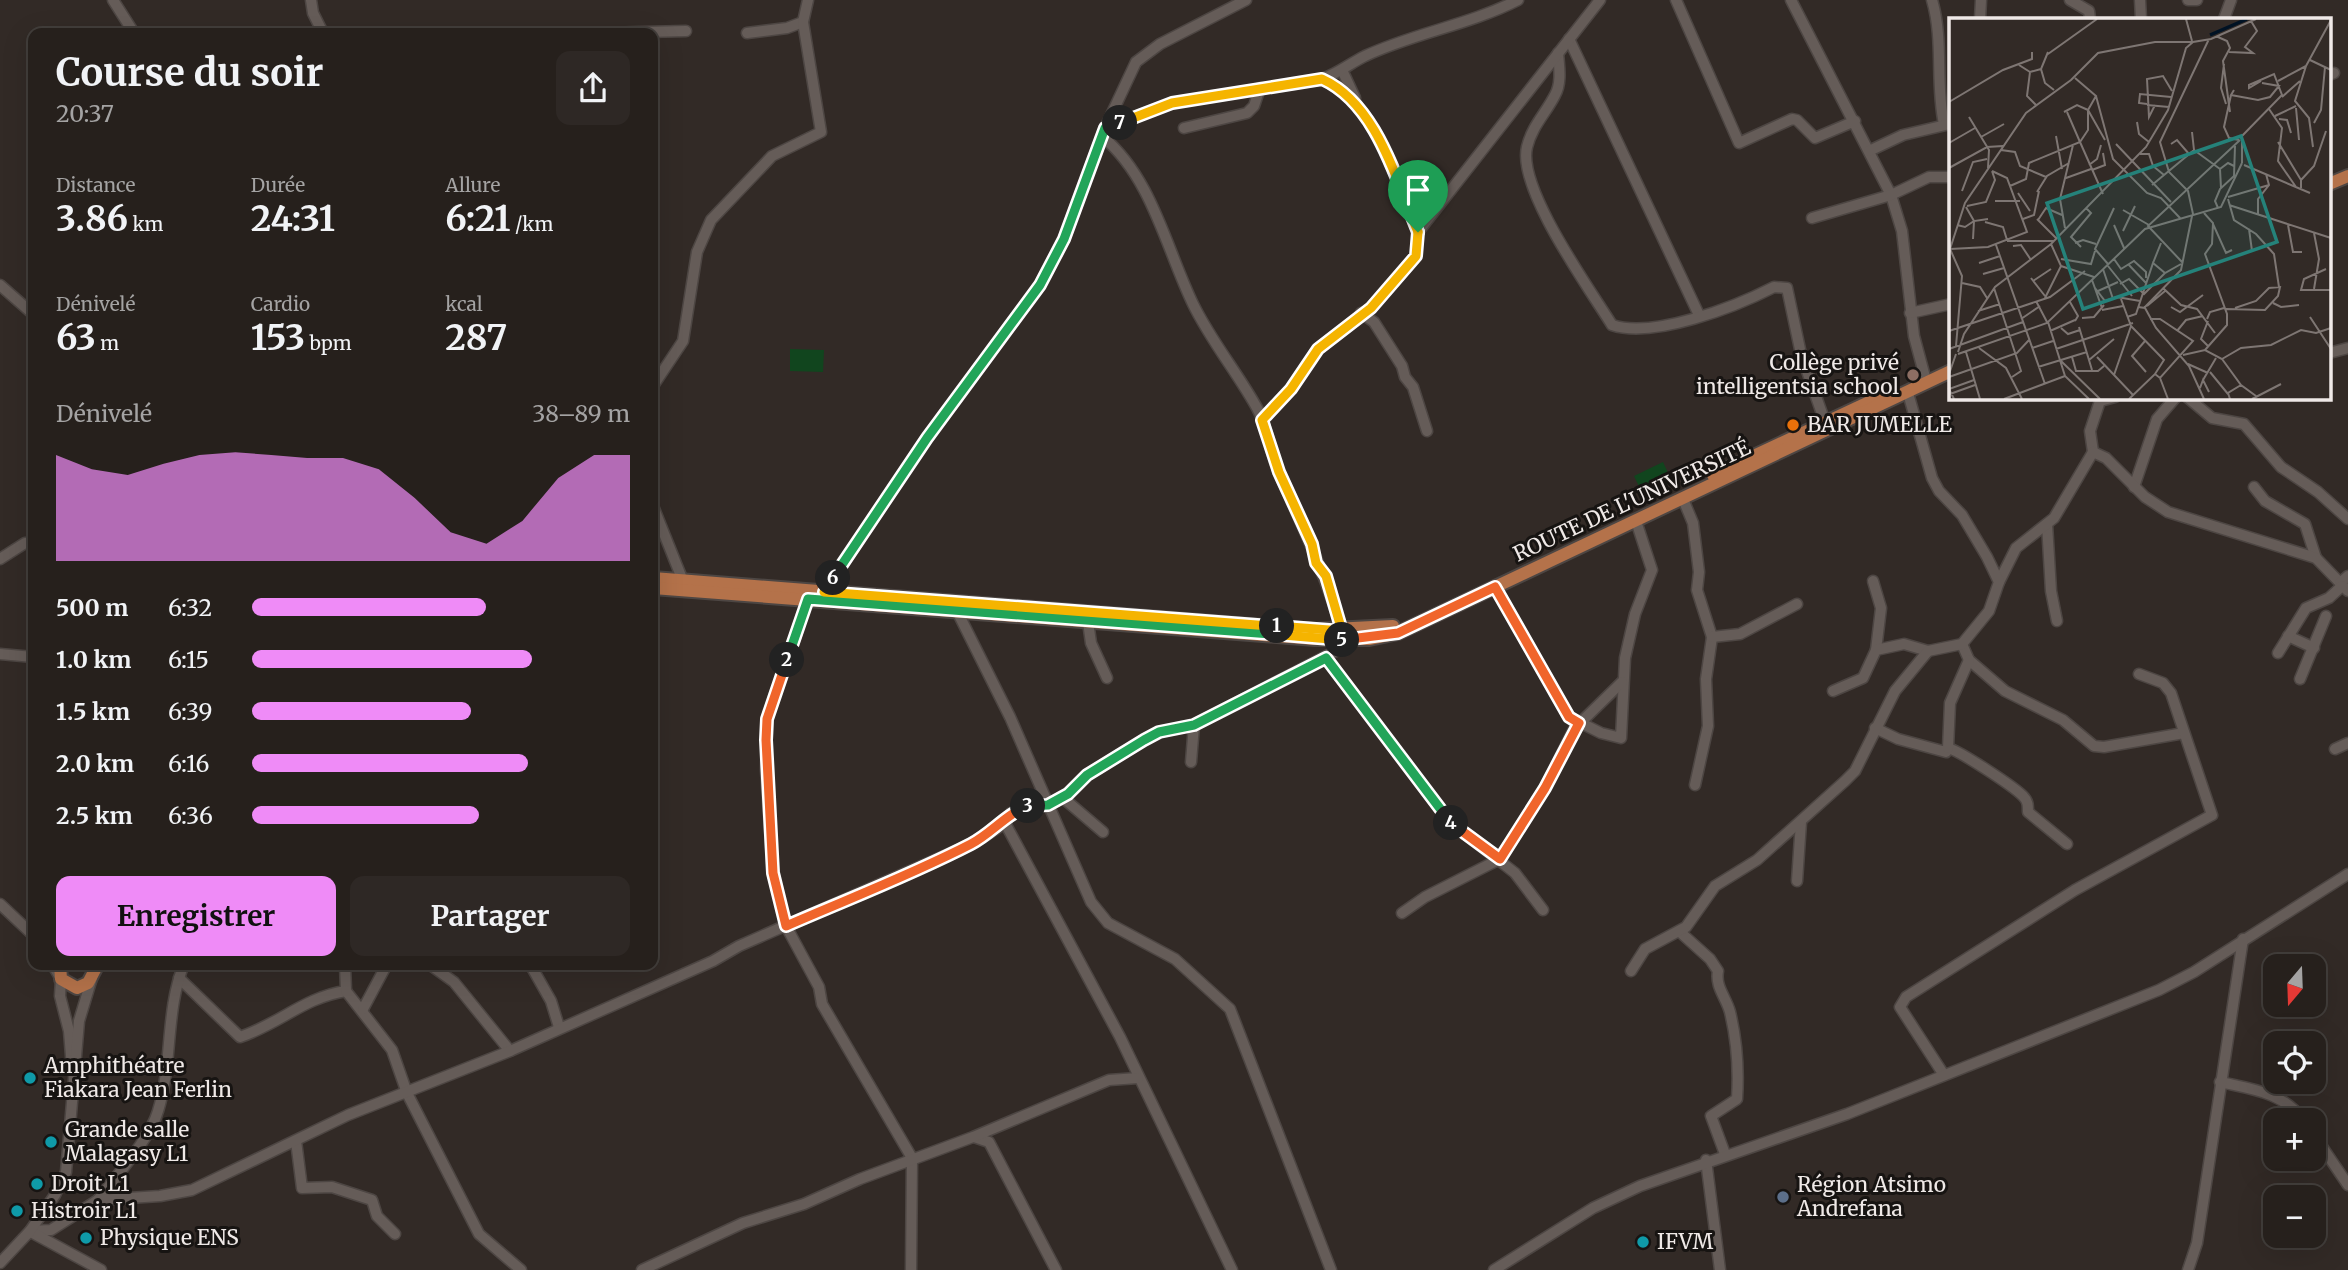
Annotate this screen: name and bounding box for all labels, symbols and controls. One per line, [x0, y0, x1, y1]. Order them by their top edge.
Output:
inset map [1949, 18, 2330, 399]
text: Course du soir [56, 49, 323, 96]
button: share [556, 51, 630, 125]
text: 20:37 [56, 99, 114, 128]
pin: 7 [1102, 106, 1138, 140]
text: 7 [1114, 110, 1125, 134]
pin [1388, 160, 1448, 232]
icon: arrive [1399, 171, 1437, 209]
text: Distance [56, 173, 135, 197]
text: Durée [251, 173, 305, 197]
text: Allure [445, 173, 500, 197]
text: 3.86 [56, 197, 128, 241]
text: 24:31 [251, 197, 335, 241]
text: 6:21 [445, 197, 511, 241]
text: km [128, 212, 163, 236]
text: /km [511, 212, 553, 236]
text: Dénivelé [56, 292, 135, 316]
text: Cardio [251, 292, 310, 316]
text: kcal [445, 292, 483, 316]
text: 63 [56, 316, 96, 360]
text: 153 [251, 316, 305, 360]
text: 287 [445, 316, 507, 360]
text: m [96, 331, 119, 355]
text: bpm [305, 331, 352, 355]
place label: Collège privé intelligentsia school [1696, 349, 1899, 400]
marker: Collège privé intelligentsia school [1905, 367, 1921, 383]
text: Dénivelé [56, 399, 152, 428]
text: 38–89 m [532, 399, 630, 428]
place label: BAR JUMELLE [1807, 411, 1953, 438]
marker: BAR JUMELLE [1785, 417, 1801, 433]
street label: ROUTE DE L'UNIVERSITÉ [1509, 433, 1755, 567]
pin: 6 [816, 560, 850, 596]
text: 6 [827, 565, 838, 589]
text: 500 m [56, 593, 128, 622]
text: 6:32 [168, 593, 212, 622]
pin: 1 [1260, 608, 1294, 644]
text: 1 [1272, 613, 1281, 637]
pin: 5 [1324, 622, 1360, 658]
text: 5 [1336, 627, 1347, 651]
pin: 2 [770, 642, 804, 678]
text: 1.0 km [56, 645, 131, 674]
text: 6:15 [168, 645, 209, 674]
text: 2 [781, 647, 792, 671]
text: 1.5 km [56, 697, 130, 726]
text: 6:39 [168, 697, 212, 726]
text: 2.0 km [56, 749, 134, 778]
text: 6:16 [168, 749, 209, 778]
pin: 3 [1010, 788, 1046, 824]
text: 3 [1022, 793, 1033, 817]
text: 2.5 km [56, 801, 133, 830]
text: 6:36 [168, 801, 213, 830]
pin: 4 [1434, 806, 1468, 840]
text: 4 [1444, 810, 1457, 834]
button: Enregistrer [56, 876, 336, 956]
button: Partager [350, 876, 630, 956]
north arrow [2263, 954, 2326, 1017]
map controls [2263, 954, 2326, 1248]
button: locate [2263, 1031, 2326, 1094]
place label: Amphithéatre Fiakara Jean Ferlin [43, 1052, 232, 1103]
marker: Amphithéatre Fiakara Jean Ferlin [22, 1070, 38, 1086]
button: + [2263, 1108, 2326, 1171]
place label: Grande salle Malagasy L1 [65, 1116, 189, 1167]
marker: Grande salle Malagasy L1 [43, 1134, 59, 1150]
place label: Droit L1 [51, 1170, 129, 1197]
place label: Région Atsimo Andrefana [1796, 1171, 1946, 1222]
marker: Droit L1 [29, 1176, 45, 1192]
button: − [2263, 1185, 2326, 1248]
marker: Région Atsimo Andrefana [1775, 1189, 1791, 1205]
place label: Histroir L1 [31, 1197, 137, 1224]
marker: Histroir L1 [9, 1203, 25, 1219]
place label: Physique ENS [100, 1224, 239, 1251]
place label: IFVM [1657, 1228, 1714, 1255]
marker: Physique ENS [78, 1230, 94, 1246]
marker: IFVM [1635, 1234, 1651, 1250]

